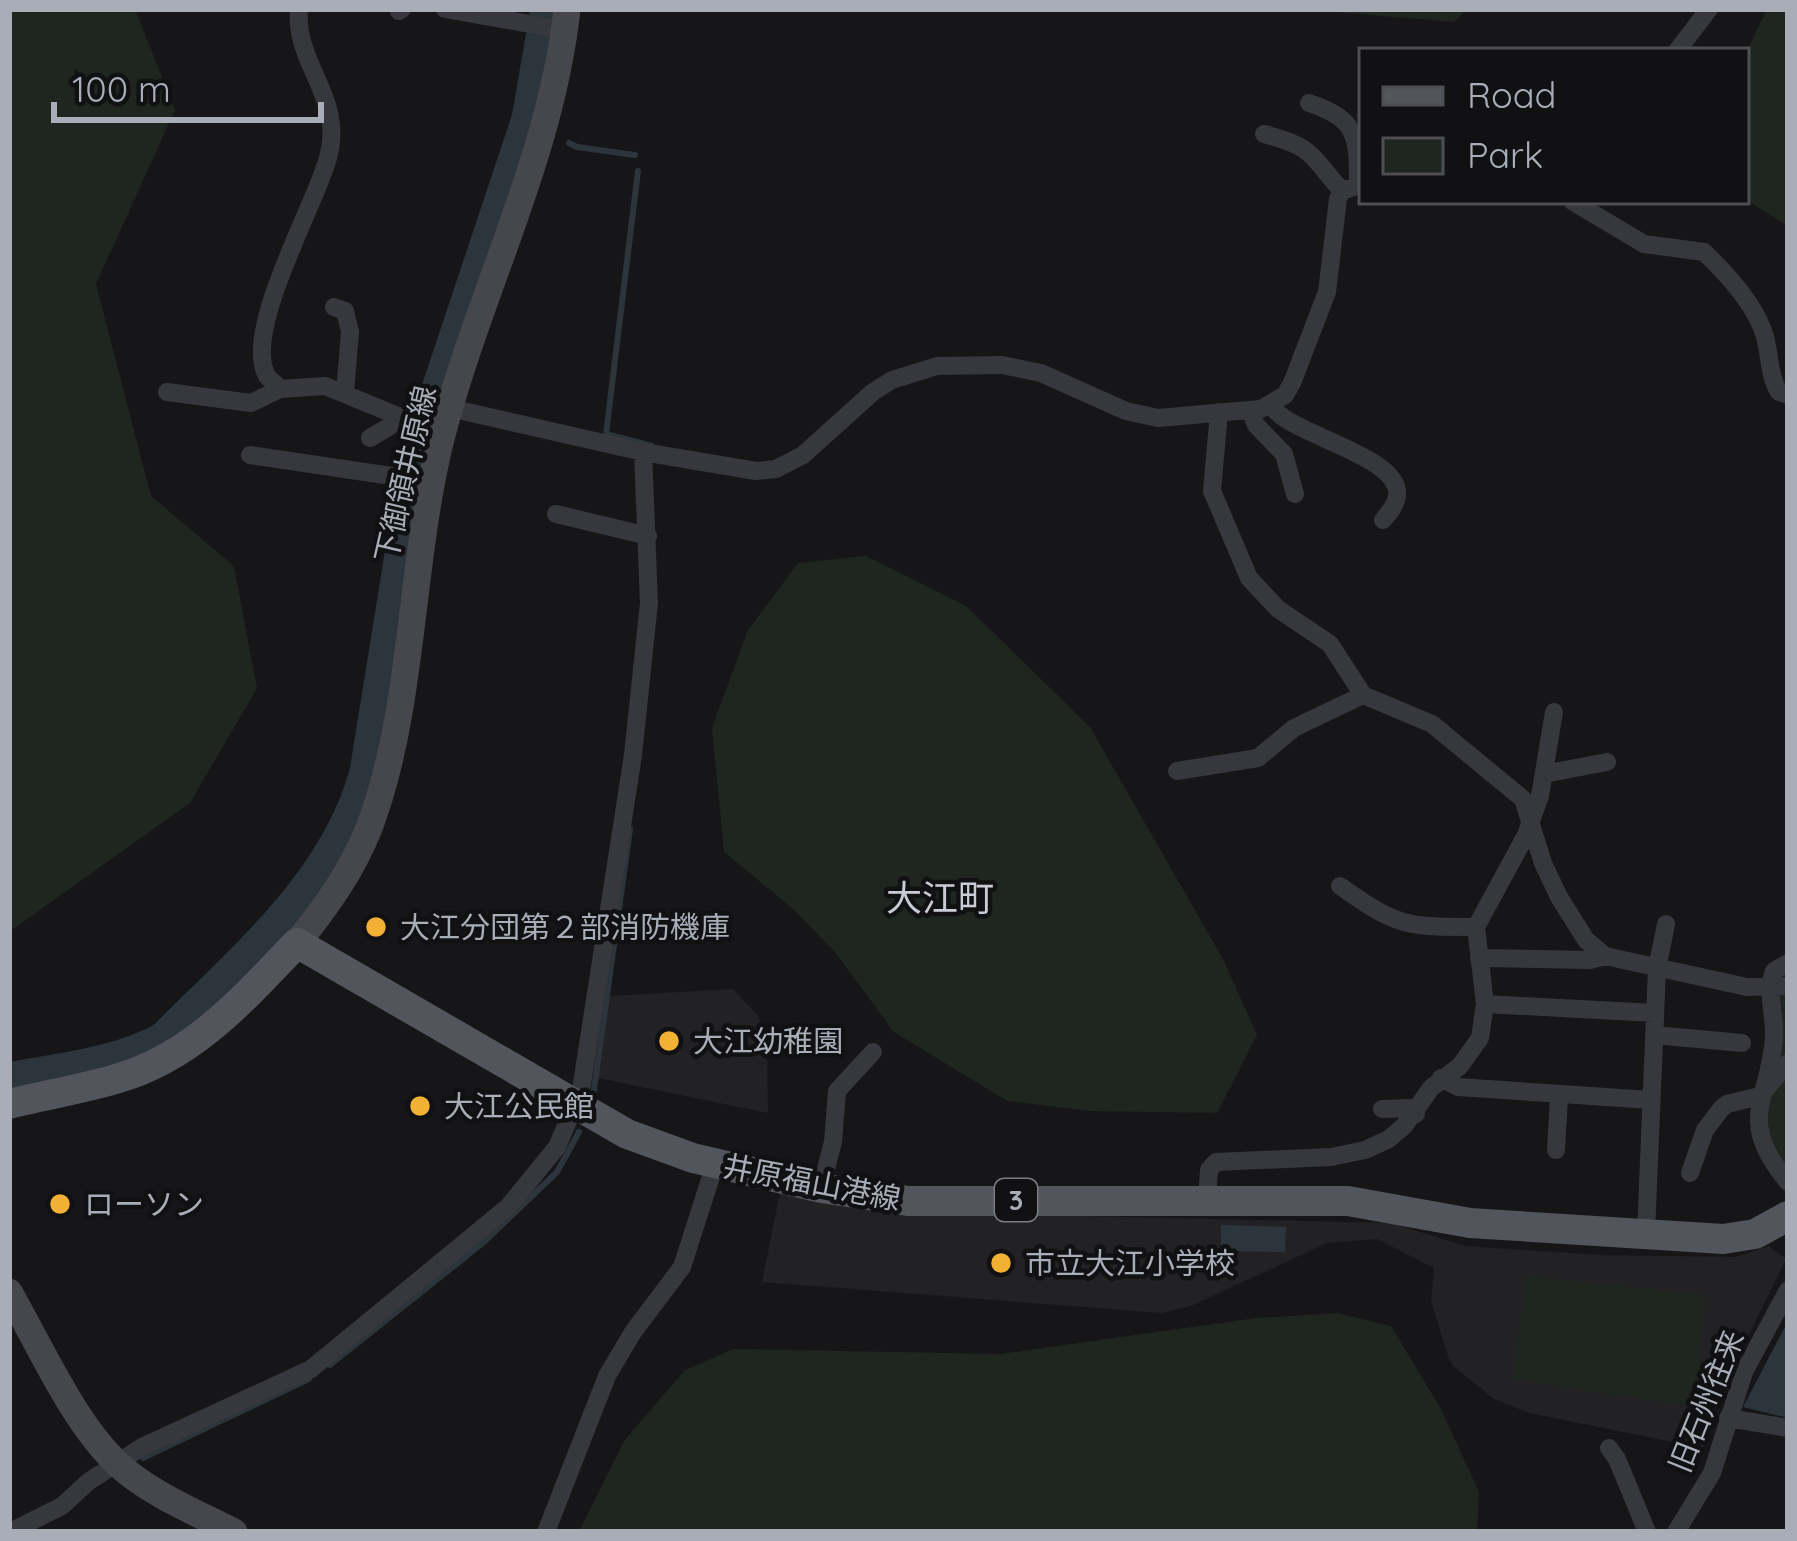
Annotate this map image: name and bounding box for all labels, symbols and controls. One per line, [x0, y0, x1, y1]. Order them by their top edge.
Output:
scale bar [54, 48, 321, 122]
legend [1359, 48, 1749, 204]
text: 100 m [72, 66, 171, 111]
text: Road [1467, 72, 1556, 117]
text: Park [1467, 132, 1543, 177]
street label: 下御領井原線 [366, 382, 444, 566]
district label: 大江町 [886, 875, 994, 920]
place label: 大江分団第２部消防機庫 [400, 908, 730, 946]
marker: 大江分団第２部消防機庫 [363, 914, 389, 940]
place label: 大江幼稚園 [693, 1022, 843, 1060]
marker: 大江幼稚園 [656, 1028, 682, 1054]
place label: 大江公民館 [444, 1087, 594, 1125]
marker: 大江公民館 [407, 1093, 433, 1119]
street label: 井原福山港線 [720, 1146, 904, 1218]
road number: 3 [995, 1179, 1037, 1221]
place label: ローソン [84, 1185, 204, 1223]
marker: ローソン [47, 1191, 73, 1217]
place label: 市立大江小学校 [1025, 1244, 1235, 1282]
marker: 市立大江小学校 [988, 1250, 1014, 1276]
street label: 旧石州往来 [1660, 1324, 1752, 1478]

